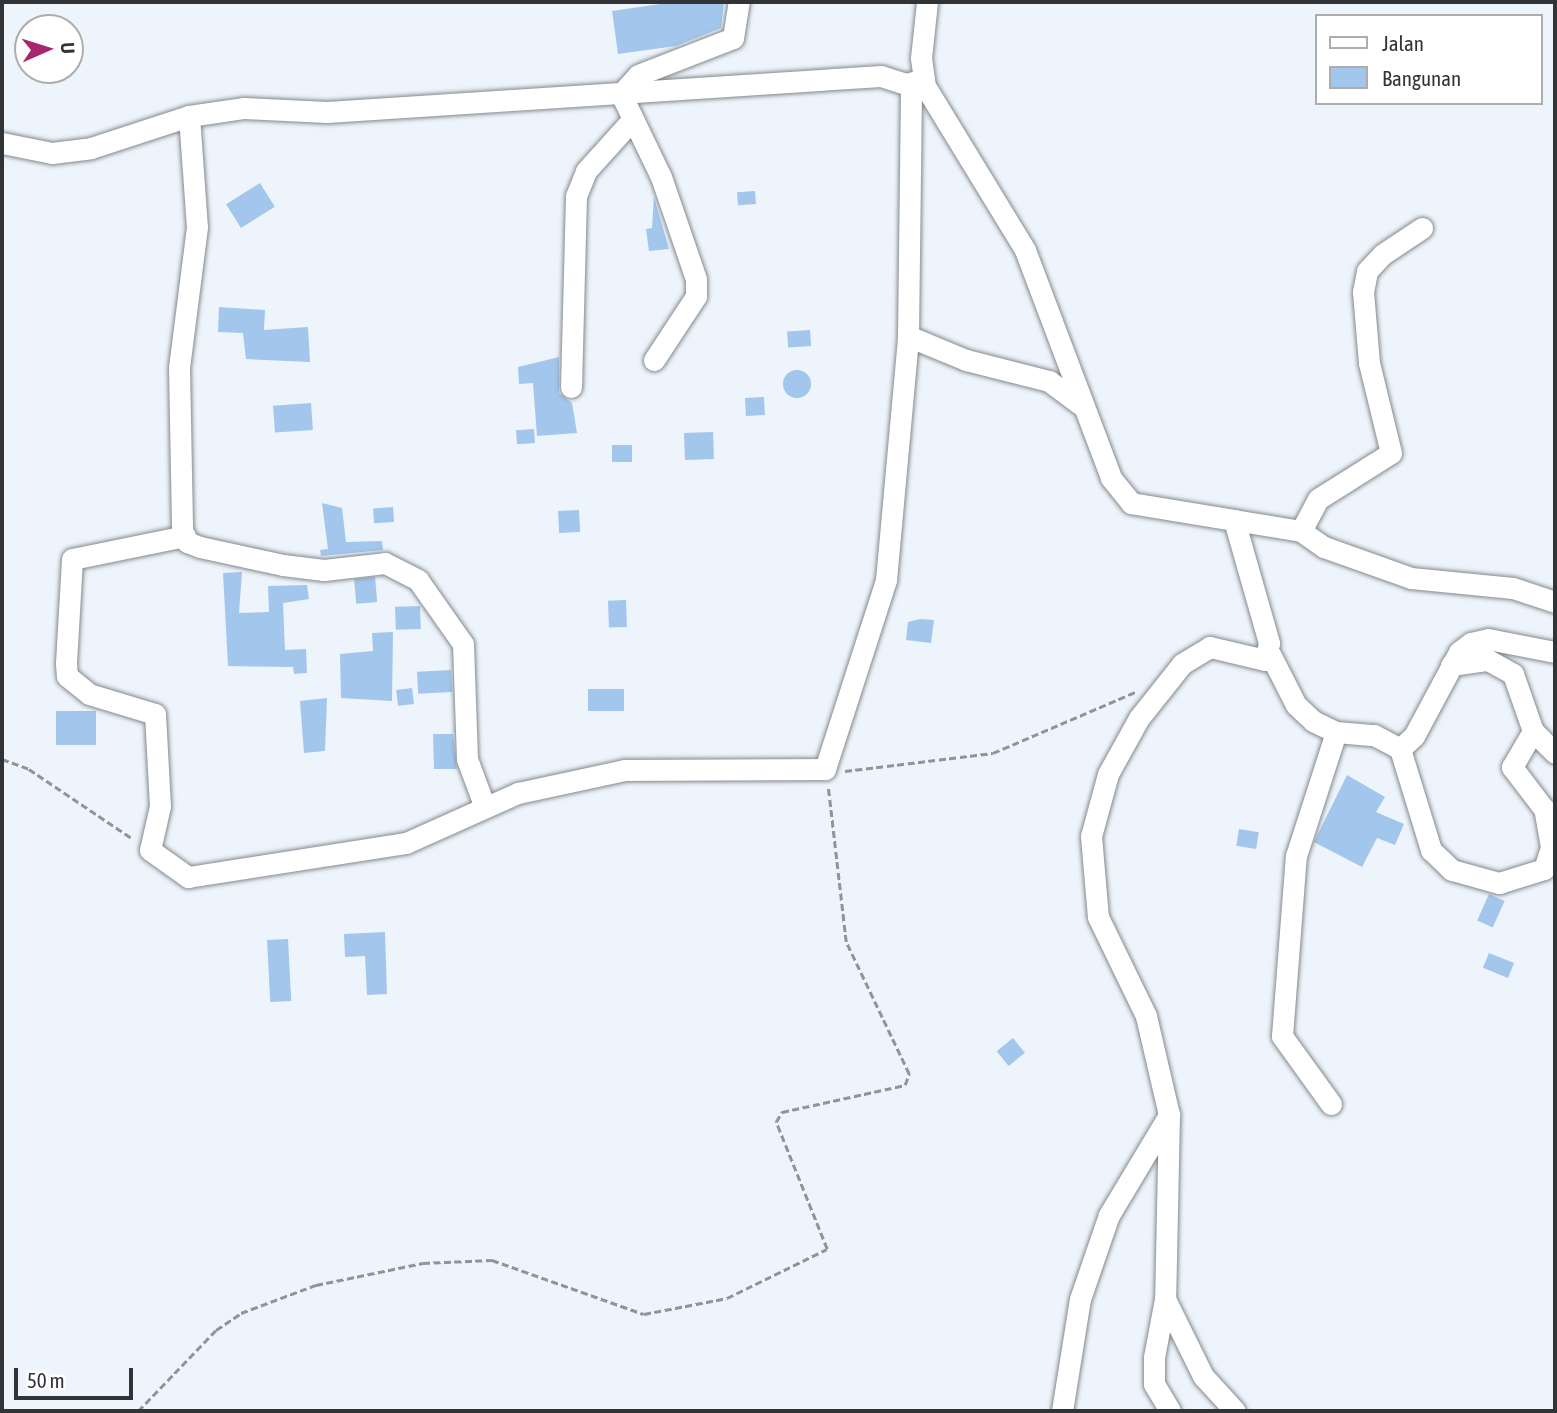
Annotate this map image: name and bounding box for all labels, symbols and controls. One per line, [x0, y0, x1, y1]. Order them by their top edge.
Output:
north arrow [14, 14, 84, 84]
legend [1316, 14, 1543, 105]
text: Jalan [1382, 31, 1424, 55]
text: U [57, 42, 79, 54]
text: Bangunan [1382, 66, 1461, 90]
scale bar [18, 1354, 136, 1398]
text: 50 m [27, 1368, 65, 1392]

